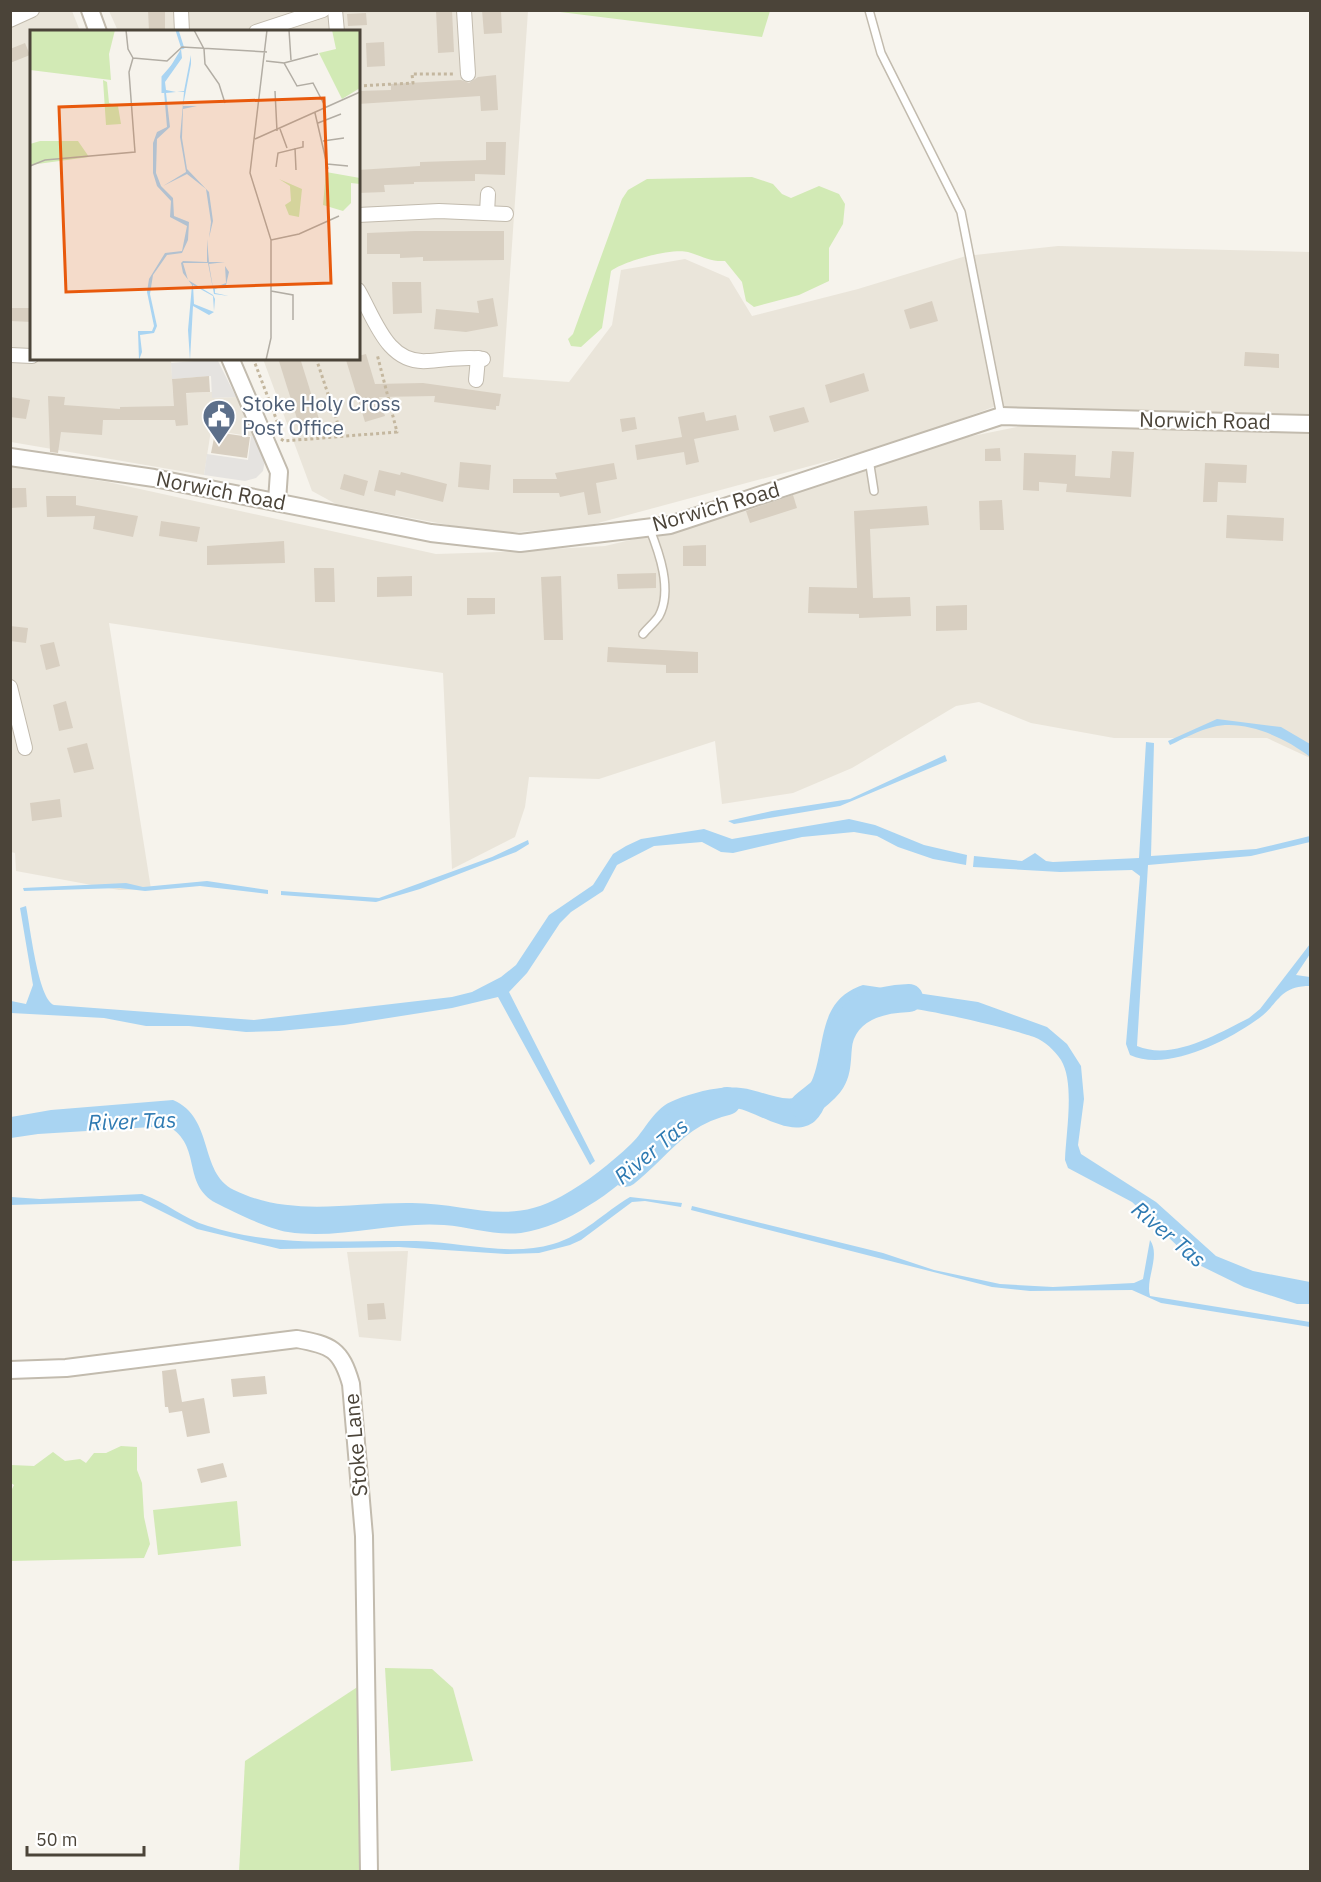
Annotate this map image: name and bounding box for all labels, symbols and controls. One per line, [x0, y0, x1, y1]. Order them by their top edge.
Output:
inset map [30, 30, 360, 360]
place label: Stoke Holy Cross Post Office [242, 389, 401, 441]
public building icon: Stoke Holy Cross Post Office [201, 398, 237, 445]
street label: Norwich Road [1139, 405, 1271, 435]
street label: Norwich Road [154, 464, 288, 516]
street label: Norwich Road [649, 474, 783, 538]
water label: River Tas [87, 1104, 177, 1137]
water label: River Tas [607, 1111, 694, 1190]
water label: River Tas [1126, 1194, 1213, 1273]
street label: Stoke Lane [337, 1392, 373, 1498]
scale bar [27, 1819, 144, 1857]
text: 50 m [36, 1828, 78, 1851]

